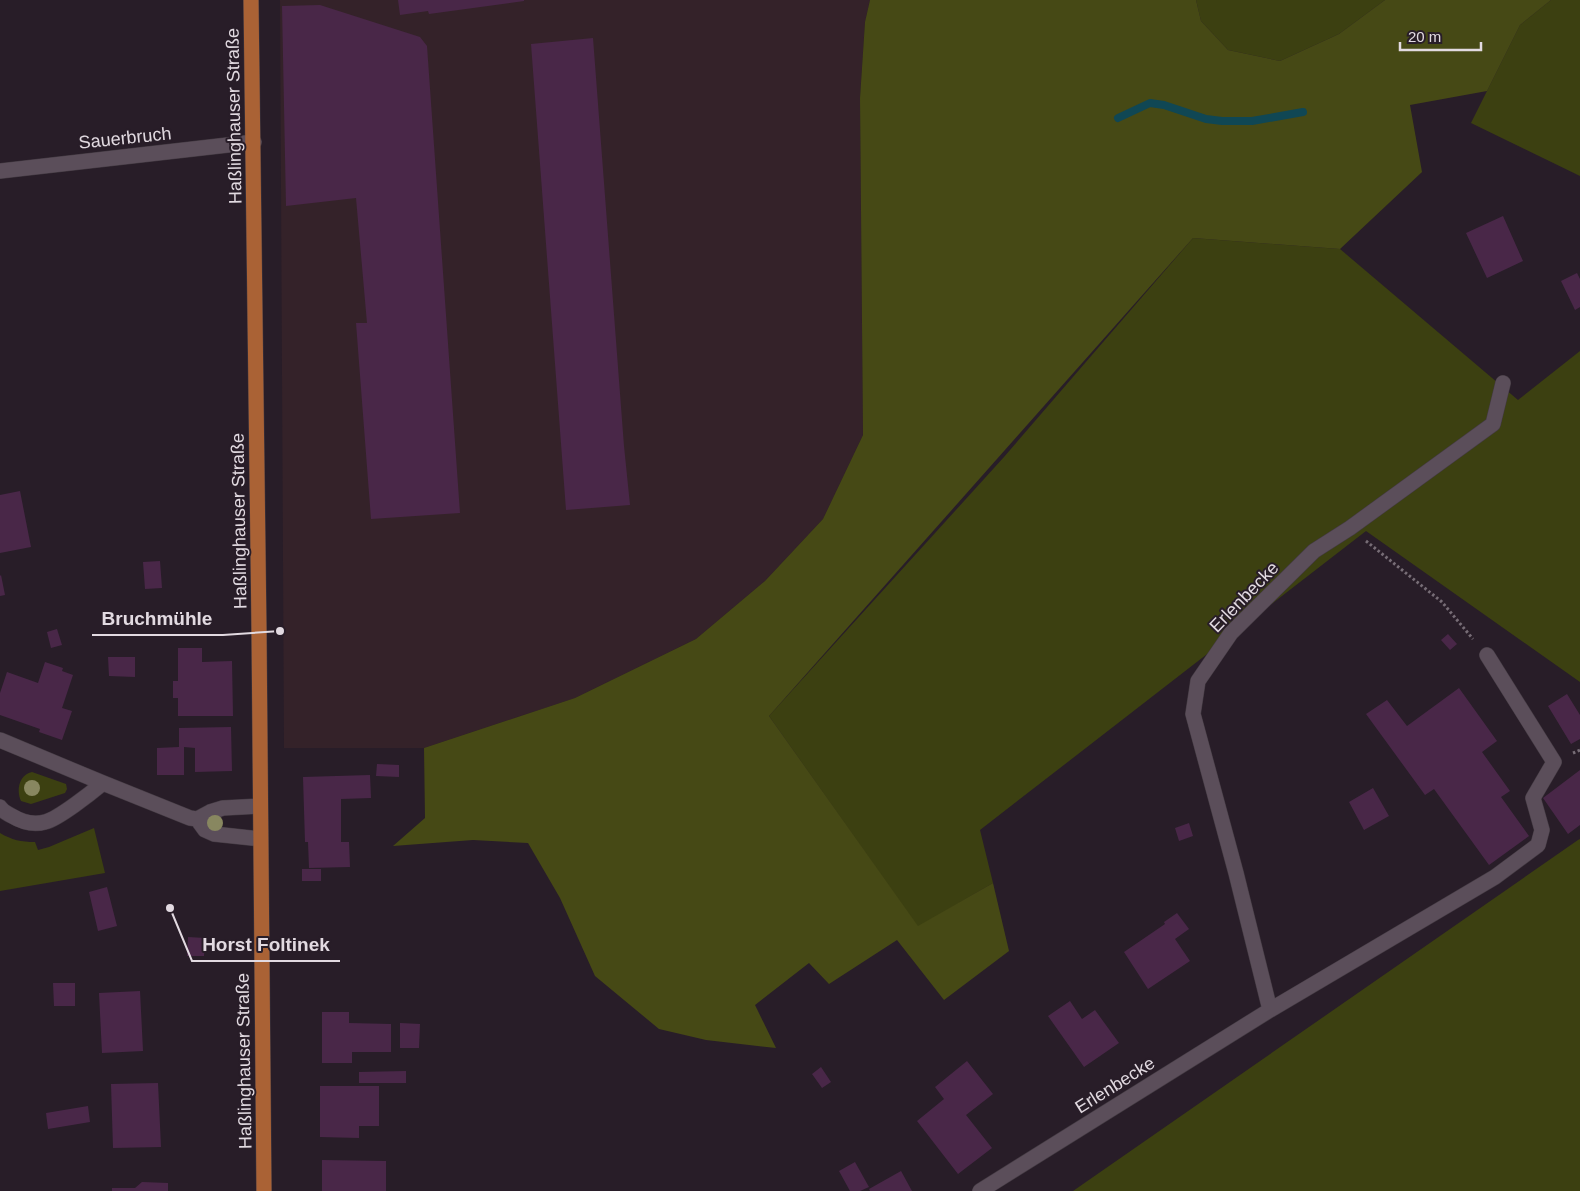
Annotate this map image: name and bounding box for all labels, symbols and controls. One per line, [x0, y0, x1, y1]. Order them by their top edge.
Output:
scale bar [1400, 20, 1481, 52]
street label: Haßlinghauser Straße [222, 28, 246, 204]
text: 20 m [1408, 28, 1441, 45]
street label: Sauerbruch [78, 123, 172, 153]
street label: Haßlinghauser Straße [227, 433, 251, 609]
street label: Erlenbecke [1206, 558, 1282, 636]
callout: Bruchmühle [92, 601, 223, 635]
text: Bruchmühle [102, 608, 212, 629]
callout: Horst Foltinek [192, 927, 340, 961]
text: Horst Foltinek [202, 934, 330, 955]
street label: Haßlinghauser Straße [232, 973, 256, 1149]
street label: Erlenbecke [1072, 1053, 1158, 1117]

